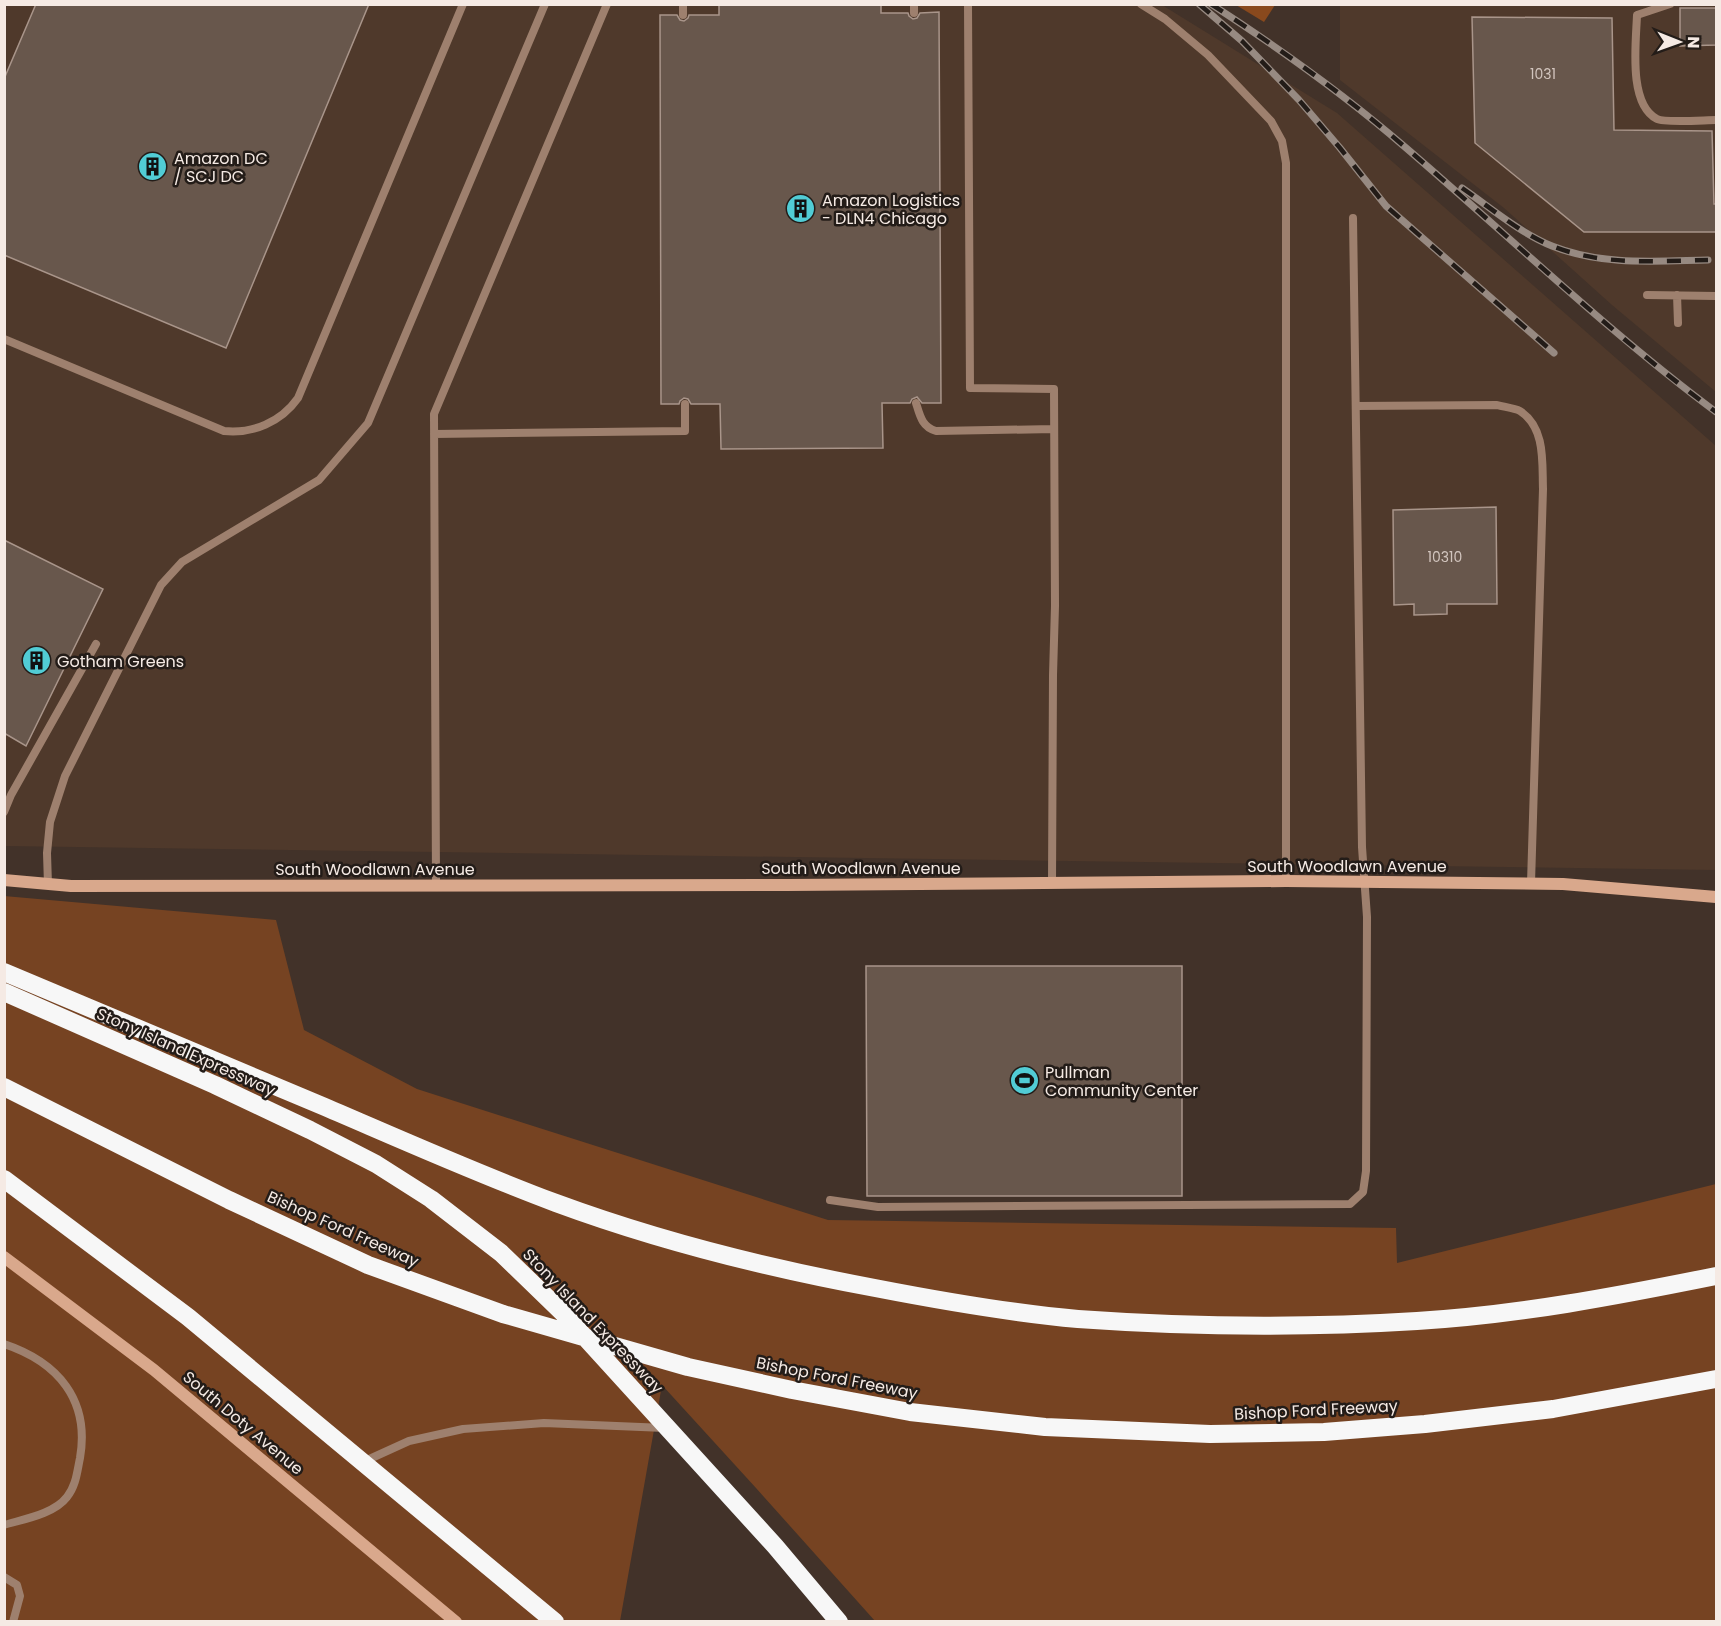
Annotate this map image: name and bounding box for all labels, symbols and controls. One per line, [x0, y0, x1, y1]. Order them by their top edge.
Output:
north arrow [1649, 12, 1709, 72]
text: N [1682, 36, 1705, 48]
house number: 1031 [1530, 64, 1556, 84]
place label: Amazon DC / SCJ DC [174, 147, 268, 188]
building icon: Amazon DC / SCJ DC [137, 151, 169, 183]
place label: Amazon Logistics - DLN4 Chicago [822, 189, 960, 230]
building icon: Amazon Logistics - DLN4 Chicago [785, 193, 817, 225]
house number: 10310 [1428, 547, 1462, 567]
building icon: Gotham Greens [20, 645, 52, 677]
place label: Gotham Greens [57, 650, 184, 673]
street label: South Woodlawn Avenue [1247, 855, 1447, 878]
street label: South Woodlawn Avenue [761, 857, 961, 880]
street label: South Woodlawn Avenue [275, 858, 475, 881]
street label: Stony Island Expressway [93, 1002, 279, 1102]
place label: Pullman Community Center [1045, 1061, 1198, 1102]
sports icon: Pullman Community Center [1008, 1065, 1040, 1097]
street label: Bishop Ford Freeway [263, 1185, 423, 1273]
street label: Stony Island Expressway [517, 1243, 669, 1399]
street label: Bishop Ford Freeway [754, 1351, 920, 1405]
street label: South Doty Avenue [178, 1366, 308, 1480]
street label: Bishop Ford Freeway [1234, 1394, 1398, 1426]

